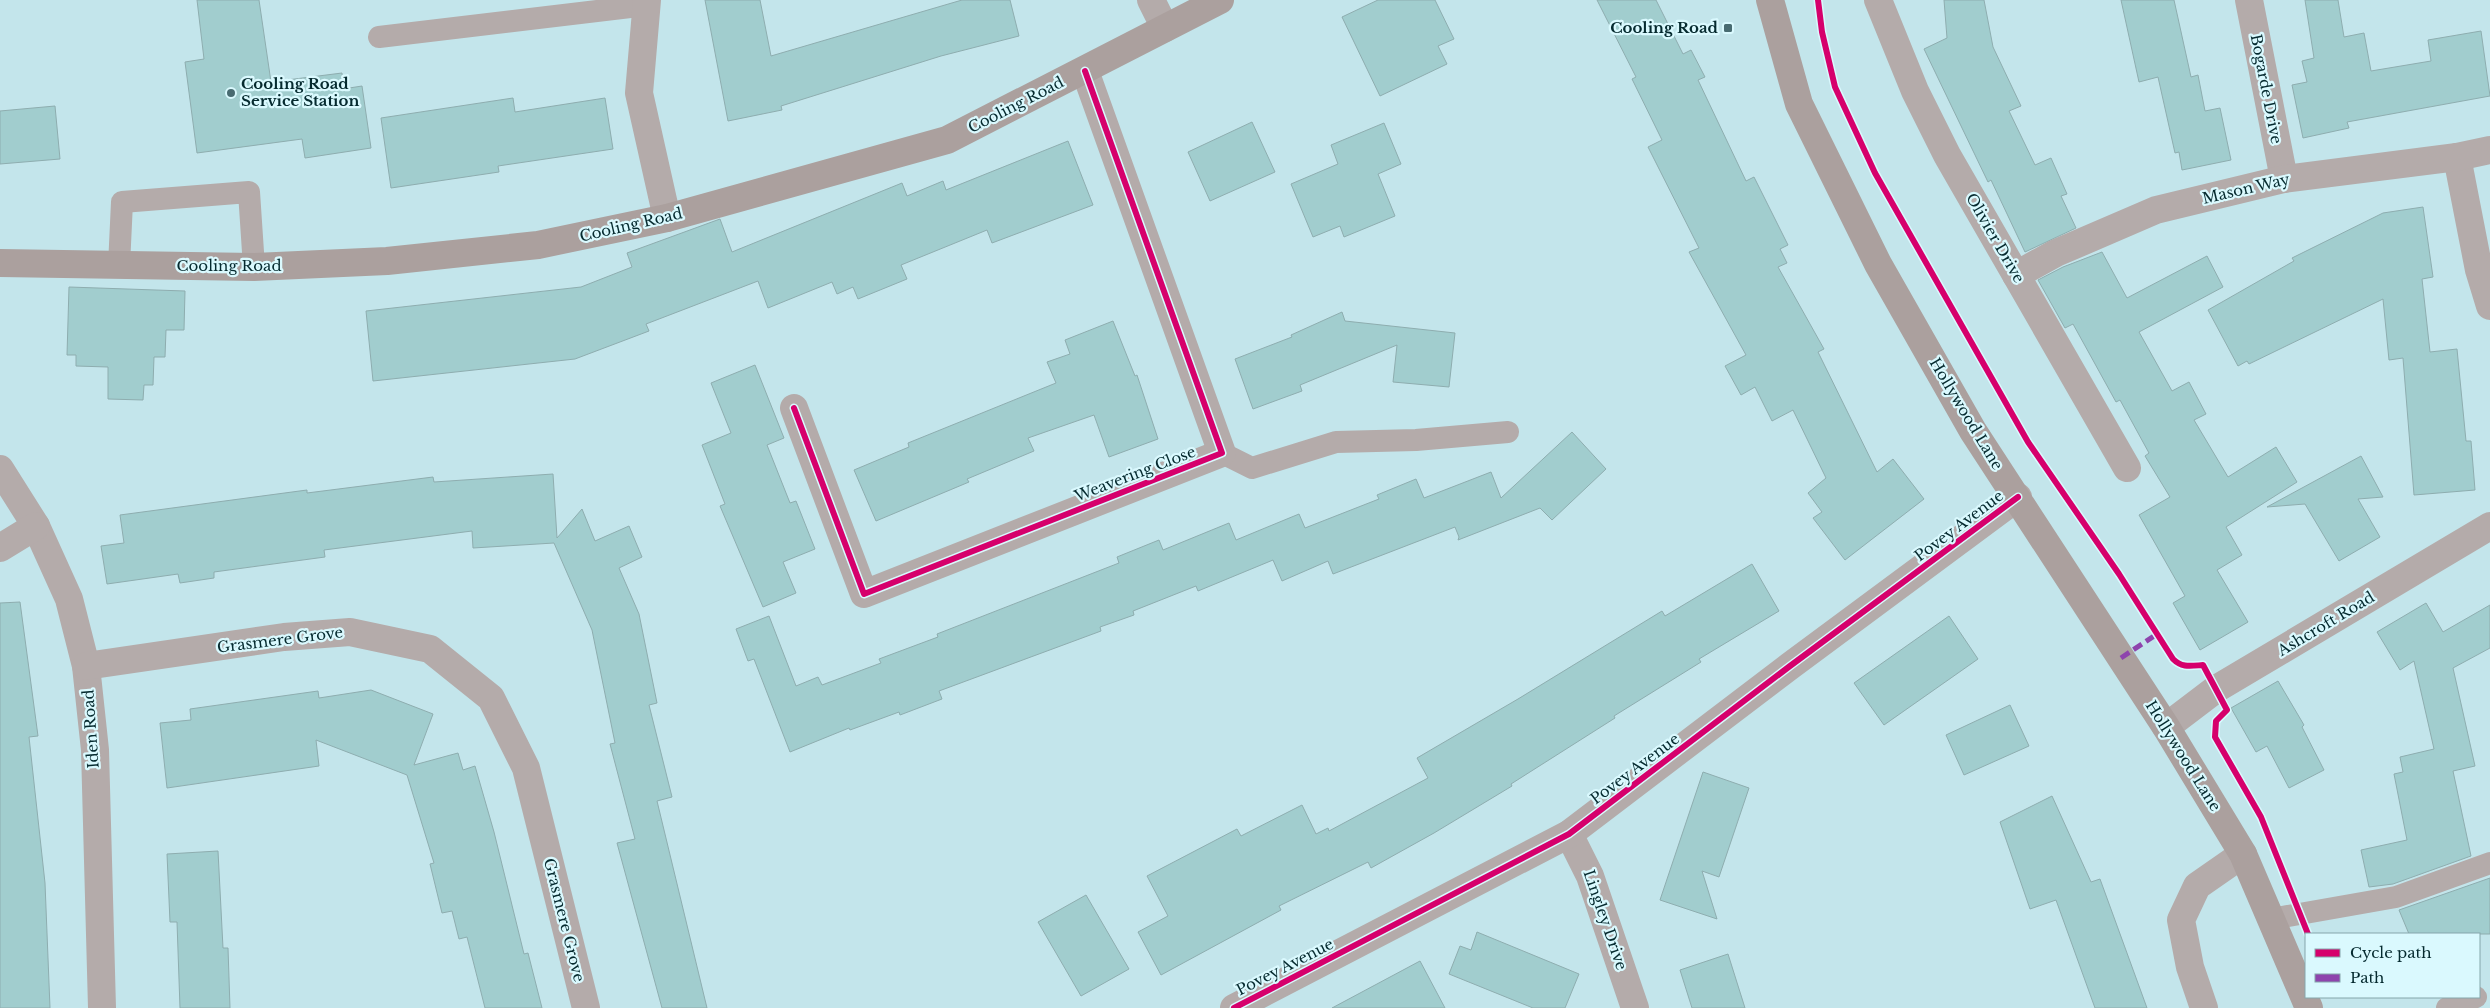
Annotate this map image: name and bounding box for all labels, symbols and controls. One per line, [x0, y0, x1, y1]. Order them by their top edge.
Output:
place label: Cooling Road [1610, 18, 1719, 37]
marker: Cooling Road [1722, 22, 1734, 34]
street label: Bogarde Drive [2247, 32, 2286, 145]
street label: Cooling Road [965, 72, 1067, 137]
place label: Cooling Road Service Station [241, 74, 359, 110]
marker: Cooling Road Service Station [225, 87, 237, 99]
street label: Mason Way [2200, 169, 2292, 208]
street label: Olivier Drive [1962, 189, 2029, 286]
street label: Cooling Road [578, 203, 684, 246]
street label: Cooling Road [176, 256, 282, 275]
street label: Hollywood Lane [1926, 354, 2007, 473]
street label: Weavering Close [1071, 442, 1198, 506]
street label: Povey Avenue [1910, 486, 2007, 565]
street label: Ashcroft Road [2273, 587, 2378, 660]
street label: Grasmere Grove [216, 622, 344, 657]
street label: Iden Road [78, 689, 103, 769]
street label: Hollywood Lane [2142, 697, 2225, 815]
street label: Povey Avenue [1586, 729, 1683, 808]
street label: Grasmere Grove [540, 856, 589, 984]
street label: Lingley Drive [1579, 867, 1632, 973]
legend [2305, 933, 2480, 998]
street label: Povey Avenue [1233, 934, 1337, 999]
text: Cycle path [2350, 943, 2432, 962]
text: Path [2350, 968, 2384, 987]

